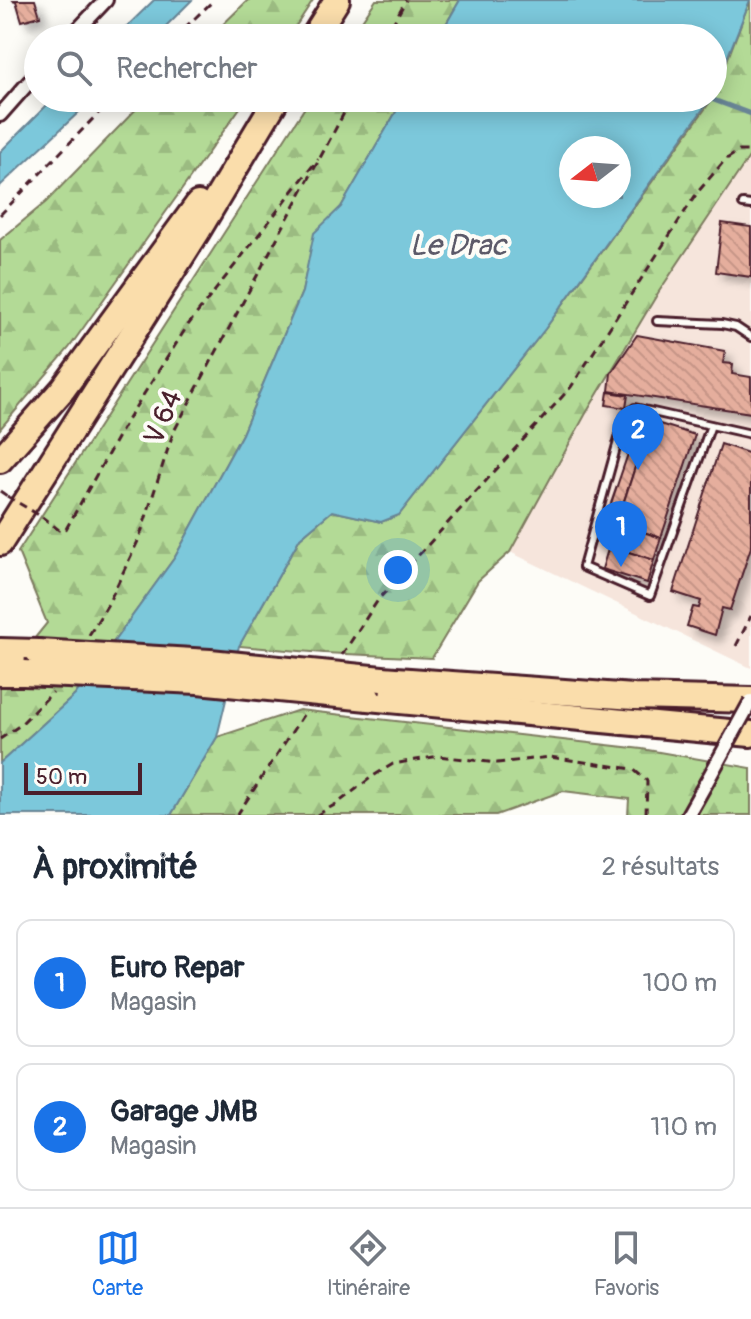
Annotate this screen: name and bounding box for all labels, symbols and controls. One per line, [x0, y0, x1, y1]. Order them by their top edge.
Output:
search box [24, 24, 727, 112]
icon: search [52, 46, 96, 90]
text: Rechercher [116, 50, 258, 87]
north arrow [559, 136, 631, 208]
water label: Le Drac [410, 227, 508, 264]
street label: V 64 [136, 385, 190, 450]
pin: 2 [612, 404, 664, 470]
pin: 1 [595, 501, 647, 567]
your location [378, 550, 418, 590]
scale bar [24, 759, 142, 795]
text: 50 m [36, 763, 87, 791]
text: À proximité [32, 846, 198, 889]
text: 2 résultats [601, 851, 719, 883]
text: Euro Repar [110, 949, 244, 986]
text: 1 [55, 967, 65, 999]
text: 100 m [643, 967, 717, 999]
text: Magasin [110, 986, 197, 1018]
text: Garage JMB [110, 1093, 258, 1130]
text: 2 [53, 1111, 67, 1143]
text: 110 m [650, 1111, 717, 1143]
text: Magasin [110, 1130, 197, 1162]
tab: Carte [92, 1226, 143, 1302]
tab: Itinéraire [327, 1226, 410, 1302]
tab: Favoris [594, 1226, 659, 1302]

